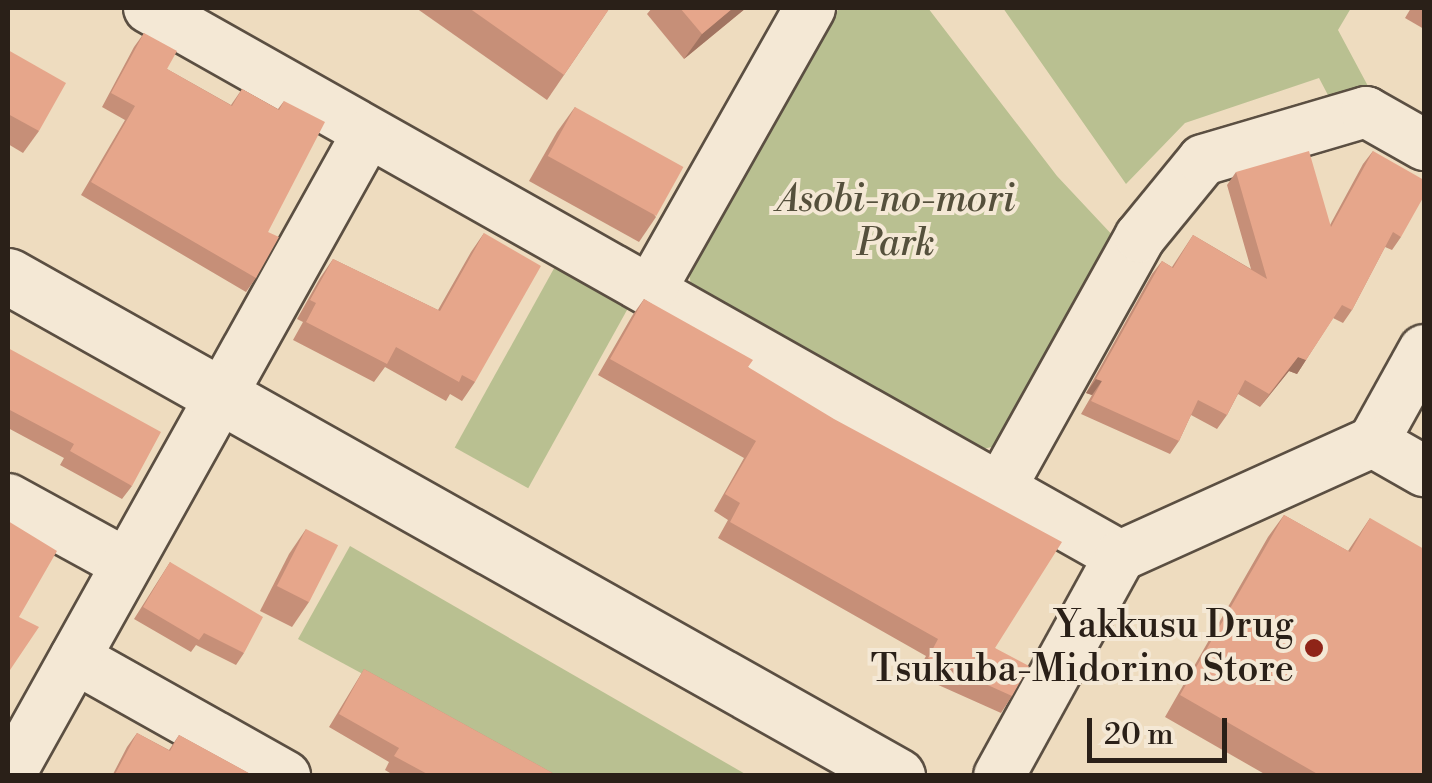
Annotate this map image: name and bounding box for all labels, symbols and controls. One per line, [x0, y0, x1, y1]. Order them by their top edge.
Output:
park label: Asobi-no-mori Park [777, 177, 1015, 266]
place label: Yakkusu Drug Tsukuba-Midorino Store [870, 603, 1294, 692]
marker: Yakkusu Drug Tsukuba-Midorino Store [1303, 637, 1325, 659]
scale bar [1092, 698, 1232, 760]
text: 20 m [1104, 716, 1173, 754]

